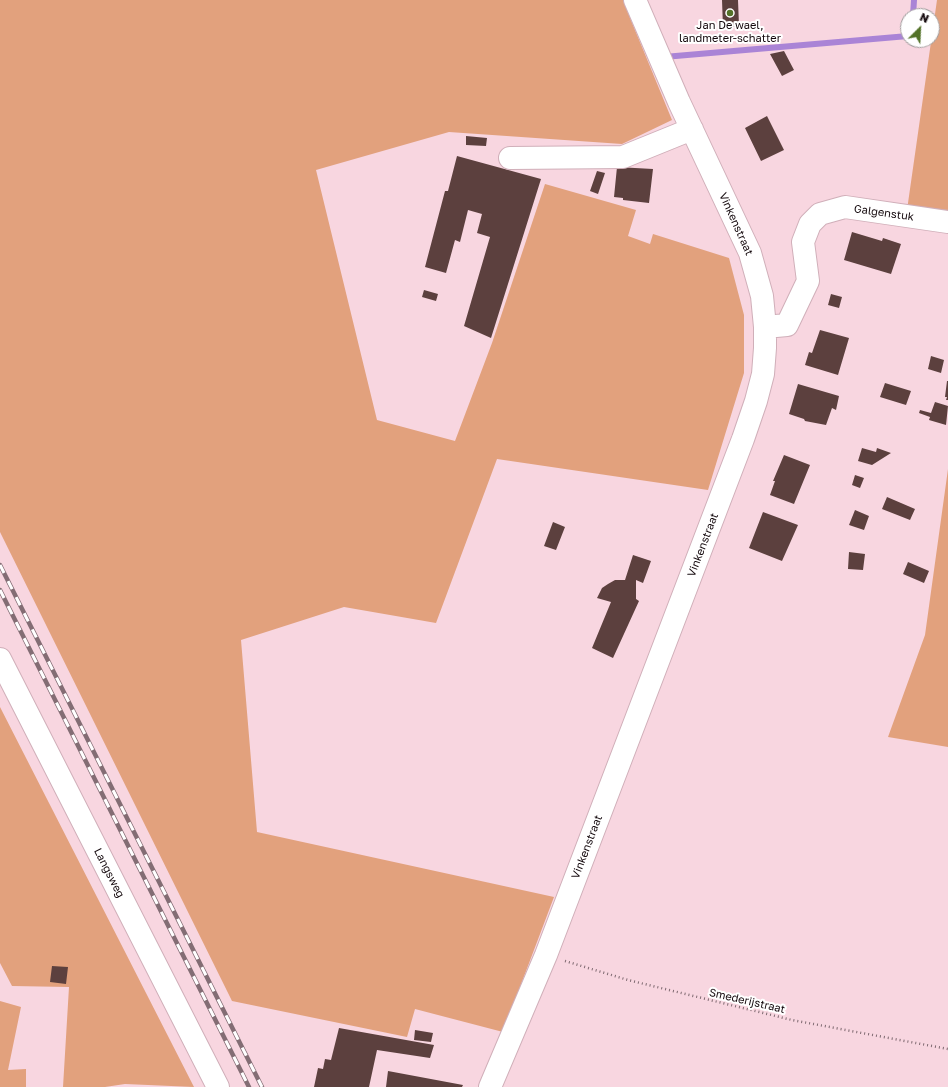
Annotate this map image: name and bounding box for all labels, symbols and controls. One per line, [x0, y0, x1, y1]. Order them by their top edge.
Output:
marker: Jan De wael, landmeter-schatter [725, 8, 735, 18]
north arrow [900, 8, 940, 48]
text: N [918, 10, 931, 25]
place label: Jan De wael, landmeter-schatter [679, 19, 781, 45]
street label: Vinkenstraat [716, 191, 756, 257]
street label: Galgenstuk [853, 202, 915, 224]
street label: Vinkenstraat [685, 511, 721, 579]
street label: Vinkenstraat [569, 813, 605, 881]
street label: Langsweg [91, 846, 127, 900]
street label: Smederijstraat [708, 986, 786, 1016]

